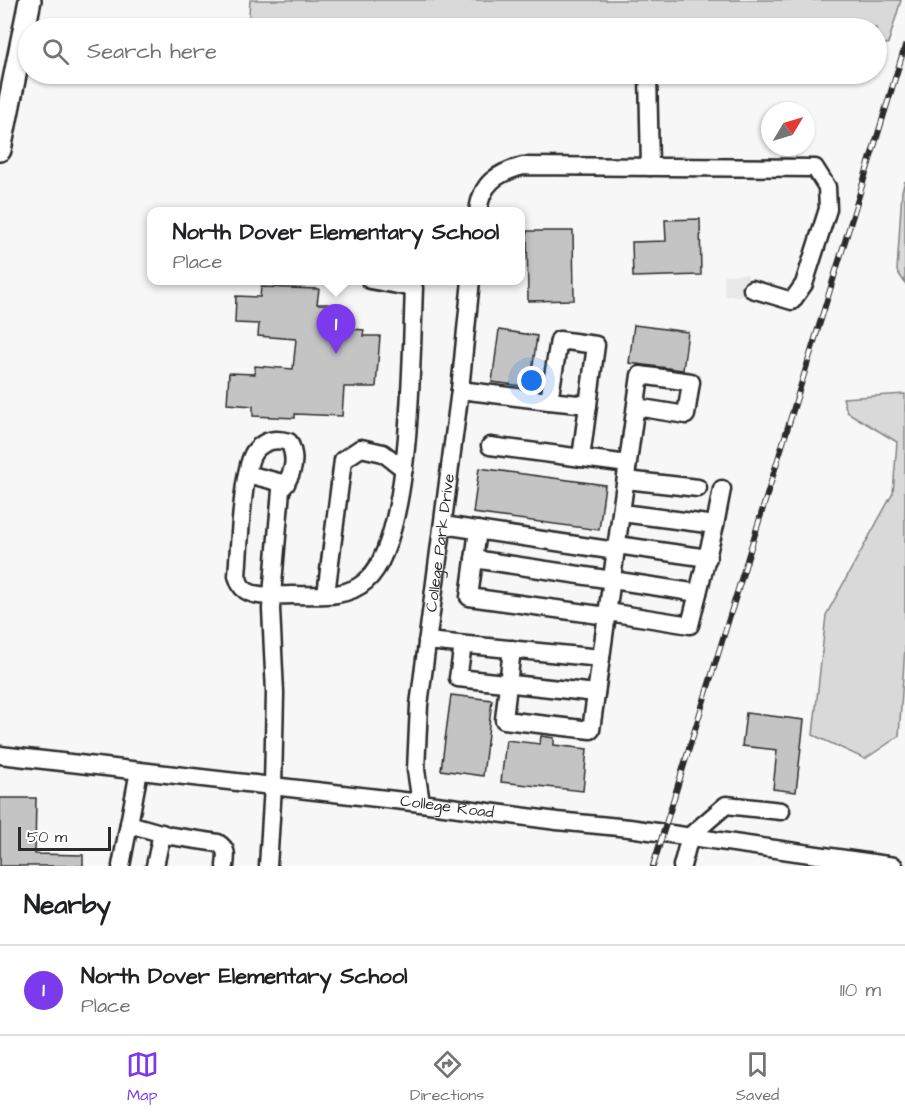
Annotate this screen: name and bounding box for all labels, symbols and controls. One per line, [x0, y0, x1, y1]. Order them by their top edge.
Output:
search box [18, 18, 887, 84]
icon: search [39, 35, 72, 68]
text: Search here [87, 36, 217, 67]
north arrow [761, 102, 815, 156]
popup [147, 207, 525, 285]
text: North Dover Elementary School [173, 217, 499, 248]
text: Place [173, 248, 222, 276]
pin: 1 [316, 304, 356, 354]
your location [517, 366, 546, 395]
street label: College Park Drive [420, 472, 460, 613]
street label: College Road [399, 790, 495, 824]
scale bar [18, 824, 111, 852]
text: 50 m [27, 826, 67, 848]
text: Nearby [24, 887, 111, 923]
text: North Dover Elementary School [81, 961, 407, 992]
text: 1 [42, 976, 45, 1004]
text: 110 m [840, 976, 881, 1004]
text: Place [81, 992, 131, 1020]
tab: Map [126, 1048, 159, 1106]
tab: Directions [410, 1048, 484, 1106]
tab: Saved [736, 1048, 779, 1106]

